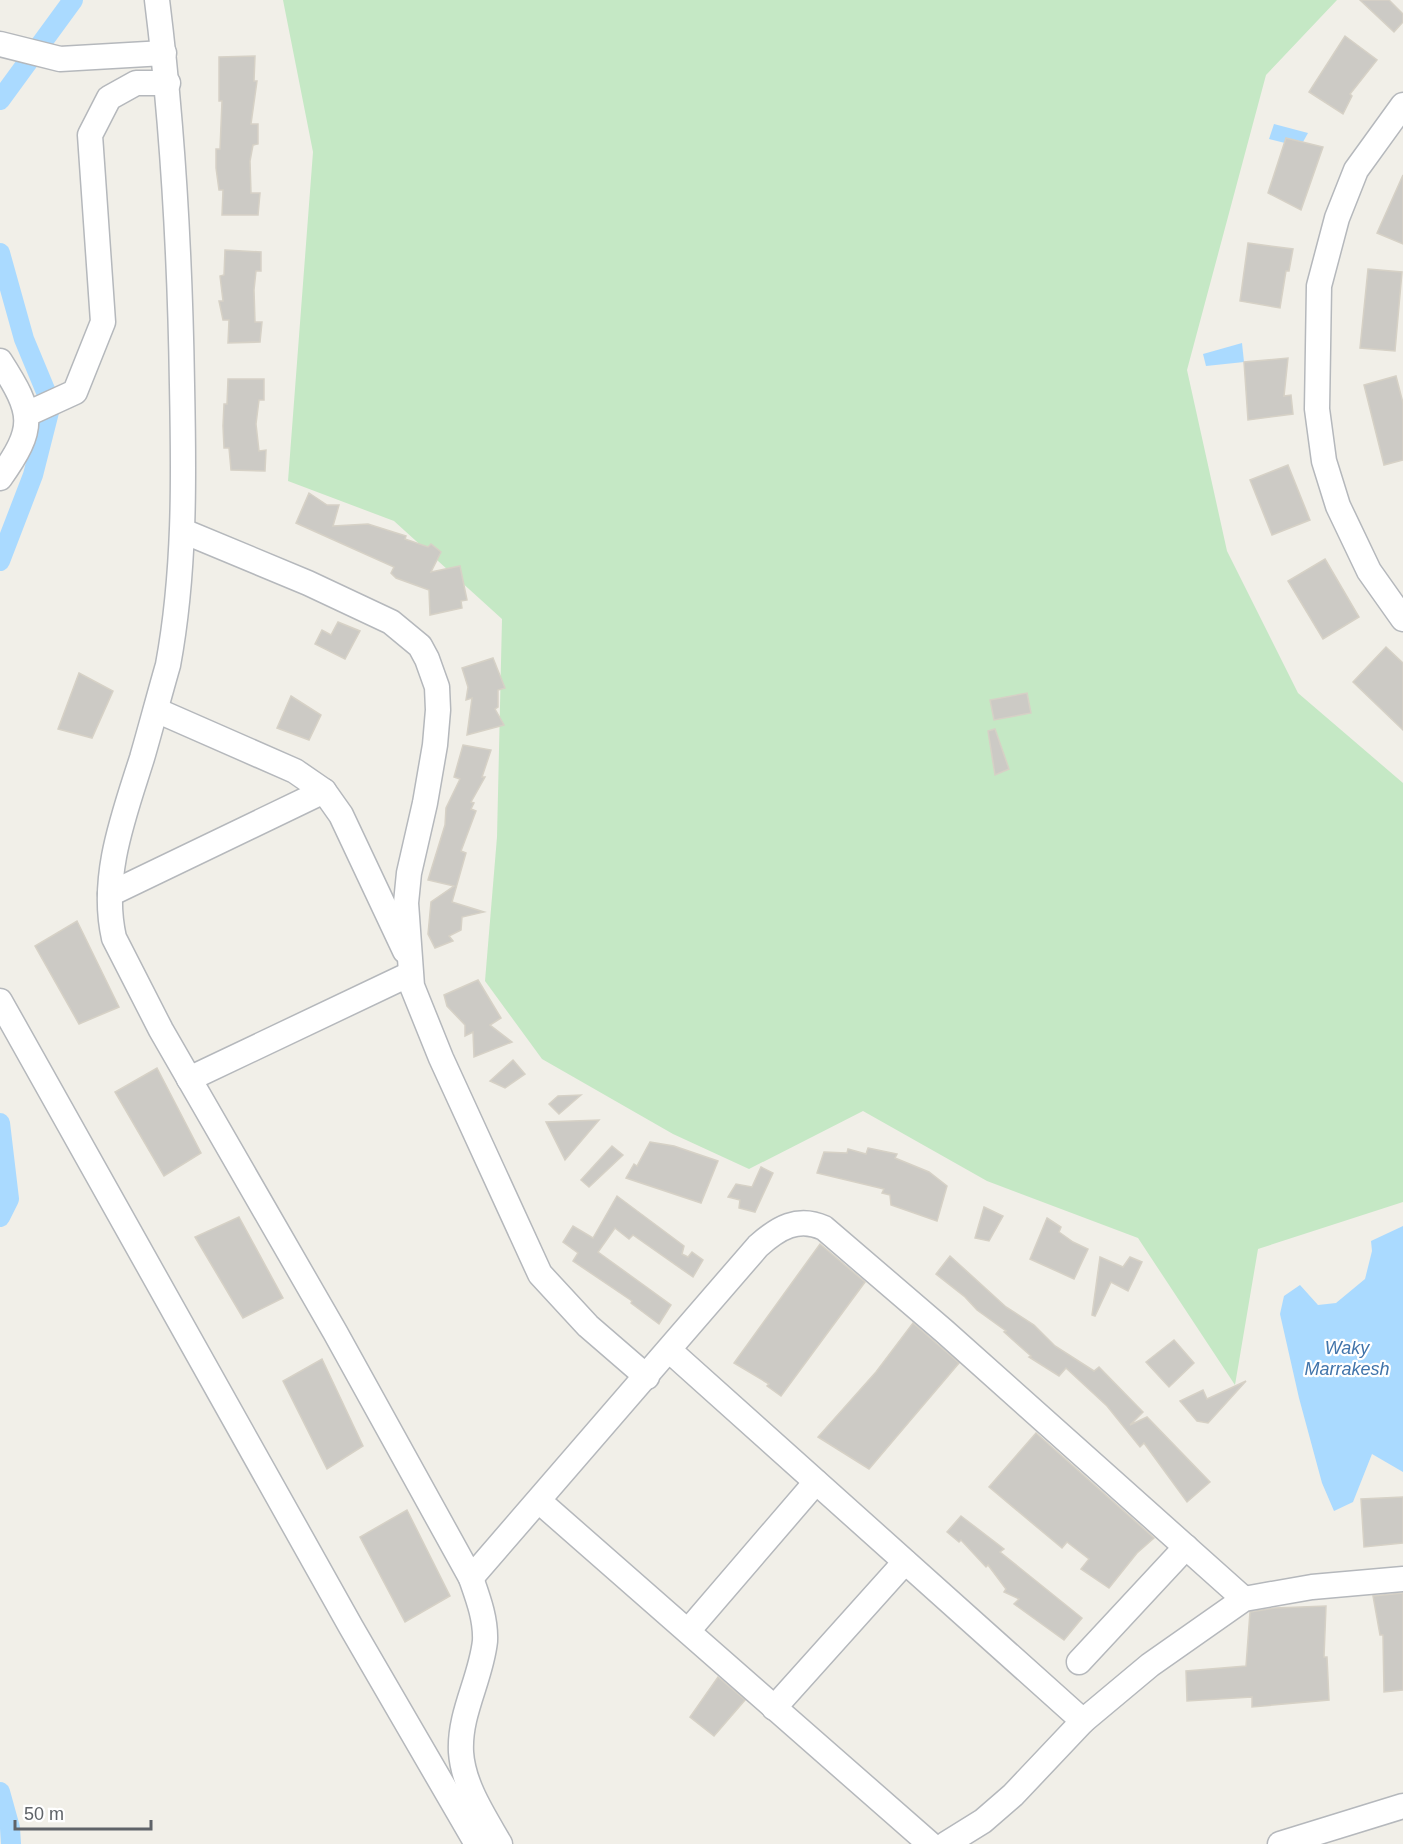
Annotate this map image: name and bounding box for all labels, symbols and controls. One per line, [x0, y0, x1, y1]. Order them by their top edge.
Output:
water label: Waky Marrakesh [1304, 1338, 1390, 1379]
scale bar [15, 1793, 152, 1831]
text: 50 m [24, 1804, 64, 1824]

